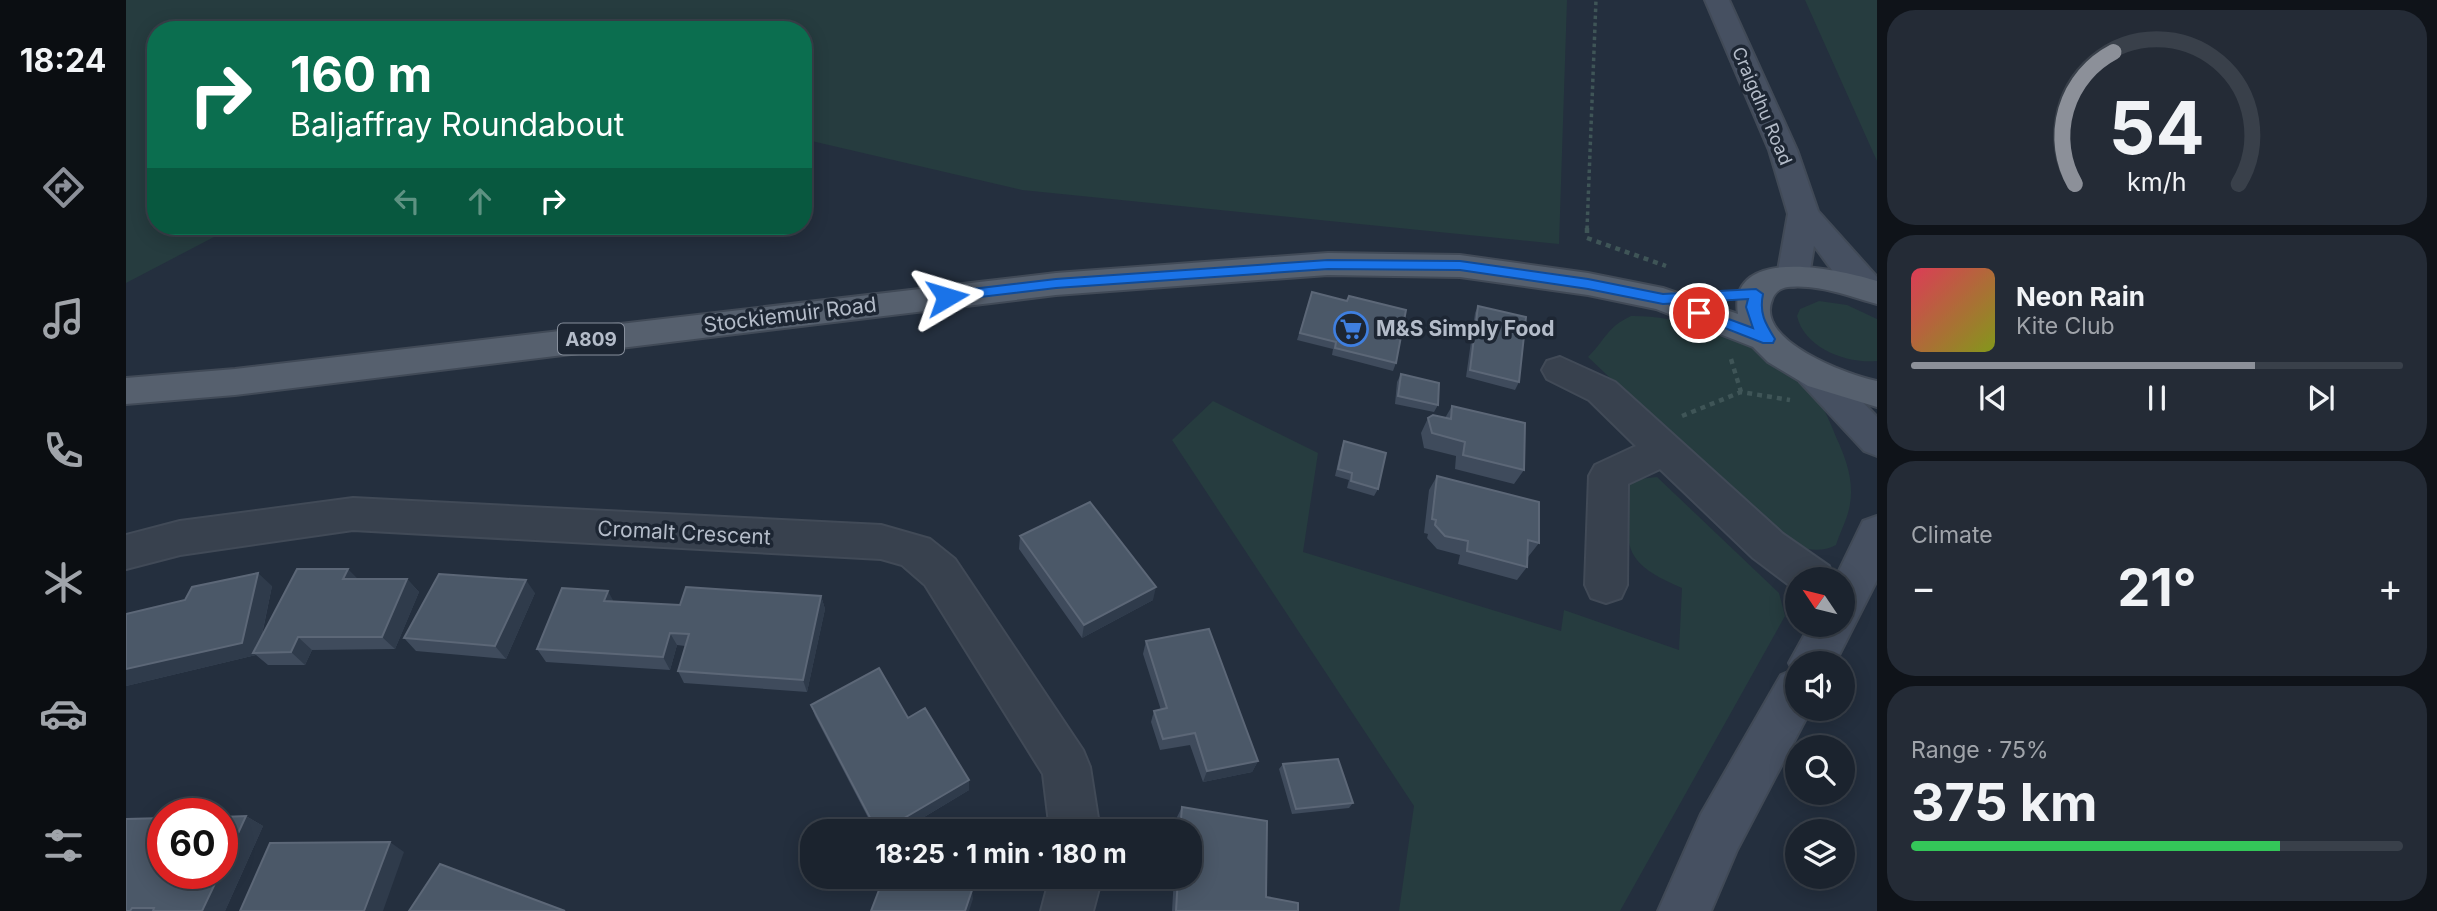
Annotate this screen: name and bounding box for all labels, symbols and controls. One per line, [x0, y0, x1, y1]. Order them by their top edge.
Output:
text: 18:24 [20, 41, 106, 80]
street label: Craigdhu Road [1728, 44, 1797, 168]
text: 160 m [290, 45, 432, 104]
icon: right [175, 49, 266, 140]
text: 54 [2109, 83, 2205, 172]
text: Baljaffray Roundabout [290, 105, 624, 144]
icon: directions [39, 163, 88, 212]
text: km/h [2127, 166, 2187, 196]
icon: left [388, 182, 426, 220]
icon: ahead [461, 182, 499, 220]
icon: right [534, 182, 572, 220]
position arrow [910, 260, 984, 334]
text: Neon Rain [2016, 281, 2145, 312]
pin [1669, 283, 1729, 343]
street label: Stockiemuir Road [702, 291, 878, 338]
icon: music [39, 294, 88, 343]
icon: arrive [1680, 294, 1718, 332]
supermarket icon: M&S Simply Food [1332, 310, 1370, 348]
text: Kite Club [2016, 312, 2115, 340]
place label: M&S Simply Food [1376, 316, 1554, 341]
road number: A809 [558, 324, 624, 354]
icon: previous [1974, 379, 2012, 417]
icon: pause [2138, 379, 2176, 417]
icon: next [2302, 379, 2340, 417]
icon: phone [39, 426, 88, 475]
street label: Cromalt Crescent [597, 515, 771, 550]
text: Climate [1911, 521, 1993, 549]
text: 21° [2117, 556, 2197, 619]
icon: climate [39, 558, 88, 607]
text: − [1911, 564, 1936, 610]
text: + [2378, 564, 2403, 610]
north arrow [1785, 567, 1855, 637]
map controls [1785, 567, 1855, 889]
button: sound [1785, 651, 1855, 721]
icon: car [39, 689, 88, 738]
button: search [1785, 735, 1855, 805]
text: Range · 75% [1911, 736, 2049, 764]
text: 375 km [1911, 771, 2097, 834]
speed limit sign: 60 [147, 798, 238, 889]
button: layers [1785, 819, 1855, 889]
icon: filters [39, 821, 88, 870]
text: 18:25 · 1 min · 180 m [875, 838, 1127, 869]

